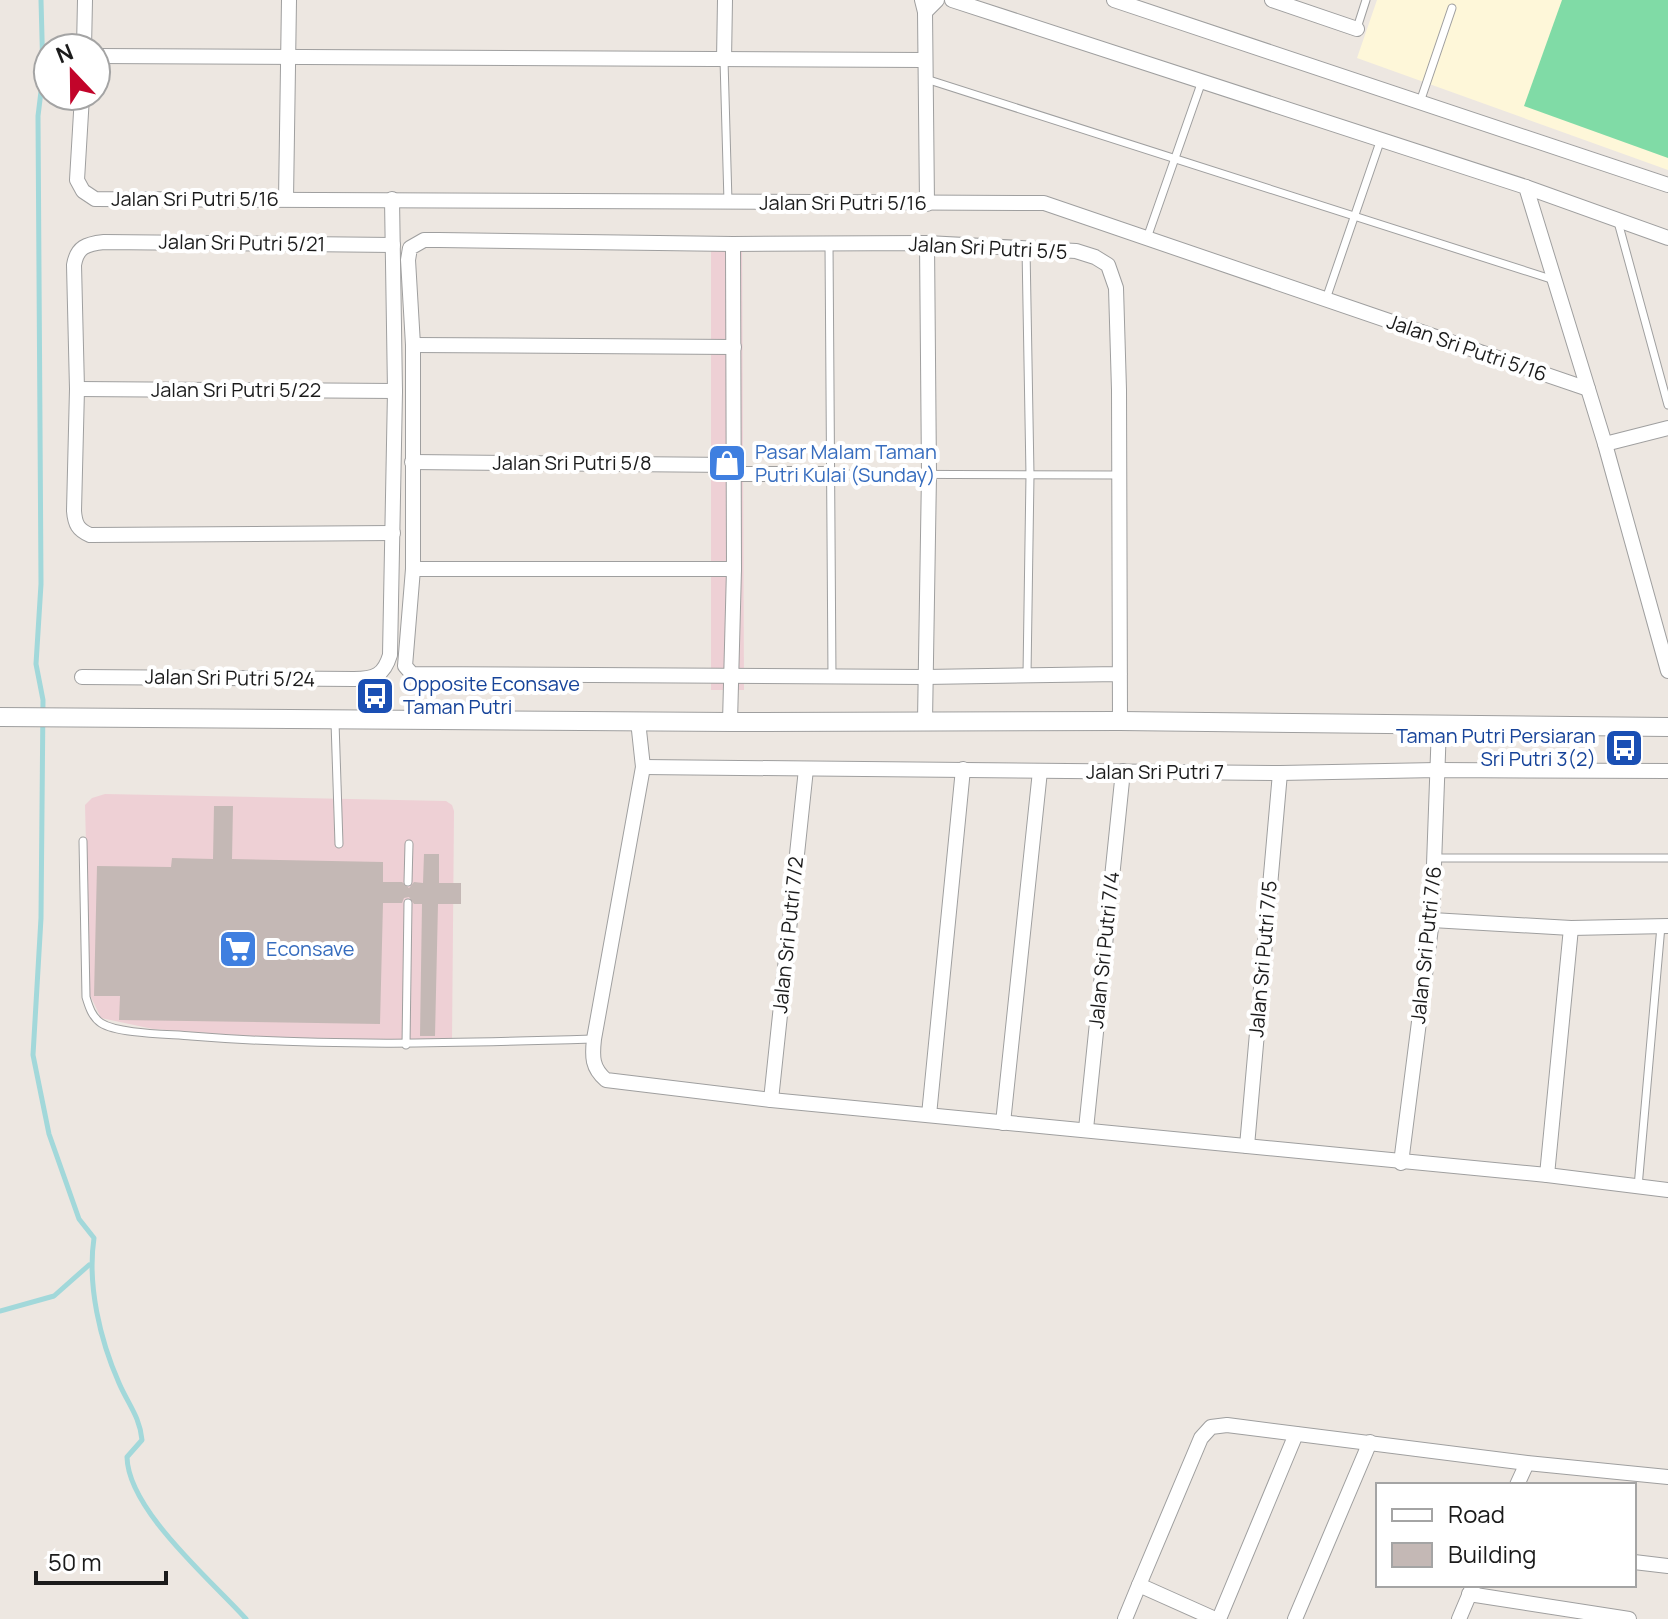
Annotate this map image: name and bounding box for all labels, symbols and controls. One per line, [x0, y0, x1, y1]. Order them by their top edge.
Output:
north arrow [32, 32, 112, 112]
text: N [52, 37, 77, 70]
street label: Jalan Sri Putri 5/16 [111, 185, 279, 212]
street label: Jalan Sri Putri 5/16 [759, 189, 927, 216]
street label: Jalan Sri Putri 5/21 [158, 228, 326, 257]
street label: Jalan Sri Putri 5/5 [908, 230, 1068, 265]
street label: Jalan Sri Putri 5/16 [1384, 307, 1551, 388]
street label: Jalan Sri Putri 5/22 [151, 376, 321, 403]
place label: Pasar Malam Taman Putri Kulai (Sunday) [755, 438, 937, 488]
shop icon: Pasar Malam Taman Putri Kulai (Sunday) [706, 442, 748, 484]
street label: Jalan Sri Putri 5/8 [492, 449, 652, 476]
street label: Jalan Sri Putri 5/24 [145, 663, 315, 692]
place label: Opposite Econsave Taman Putri [403, 670, 580, 720]
bus stop icon: Opposite Econsave Taman Putri [354, 675, 396, 717]
place label: Taman Putri Persiaran Sri Putri 3(2) [1396, 722, 1596, 772]
bus stop icon: Taman Putri Persiaran Sri Putri 3(2) [1603, 727, 1645, 769]
street label: Jalan Sri Putri 7 [1086, 758, 1224, 785]
street label: Jalan Sri Putri 7/2 [766, 855, 809, 1015]
street label: Jalan Sri Putri 7/6 [1404, 865, 1447, 1025]
street label: Jalan Sri Putri 7/4 [1082, 870, 1125, 1030]
street label: Jalan Sri Putri 7/5 [1242, 879, 1283, 1039]
supermarket icon: Econsave [217, 928, 259, 970]
place label: Econsave [266, 935, 355, 962]
legend [1376, 1483, 1636, 1587]
text: Road [1448, 1497, 1505, 1530]
scale bar [36, 1535, 166, 1585]
text: Building [1448, 1537, 1536, 1570]
text: 50 m [48, 1545, 102, 1578]

